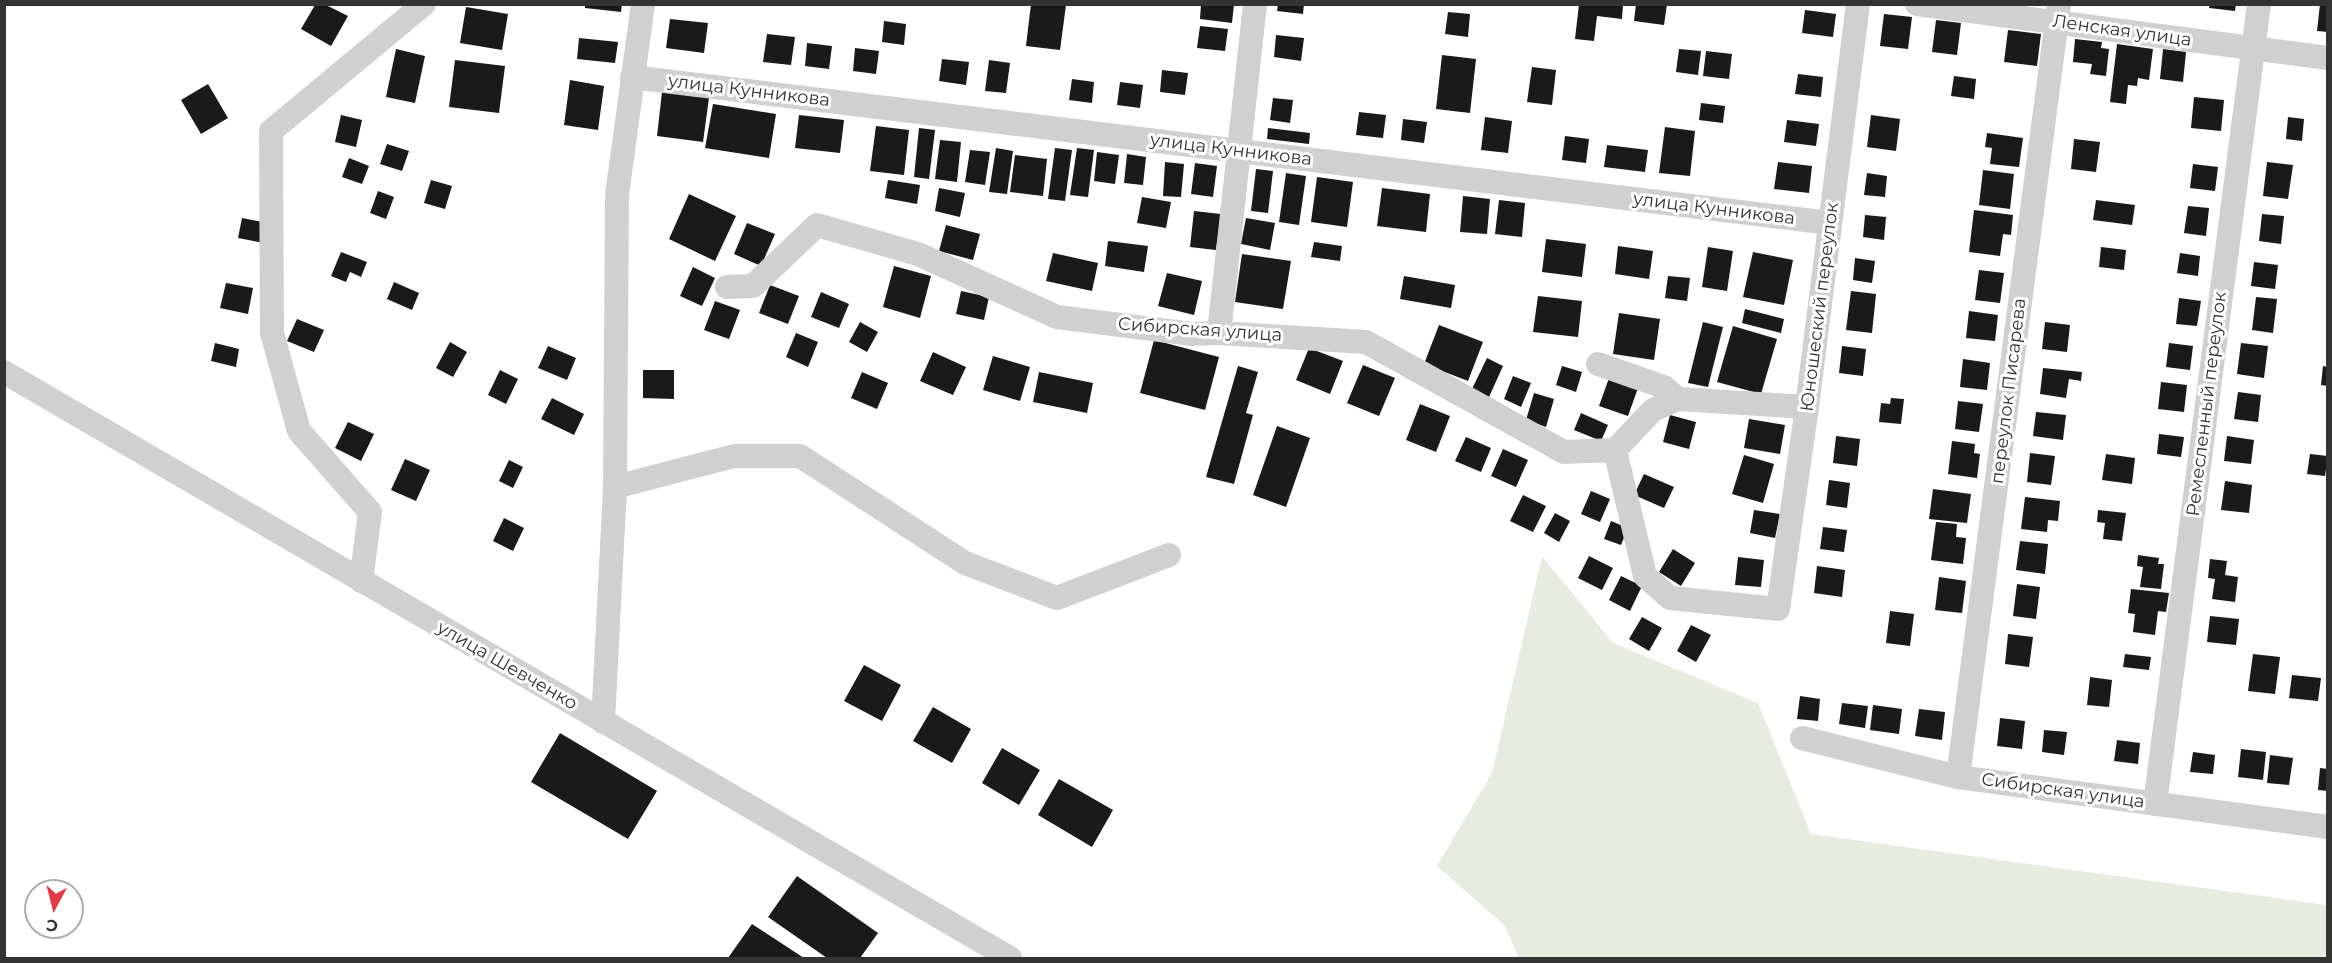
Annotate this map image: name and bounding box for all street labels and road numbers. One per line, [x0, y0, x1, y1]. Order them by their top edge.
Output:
street label: Ленская улица [2051, 11, 2193, 51]
street label: улица Кунникова [667, 70, 831, 112]
street label: улица Кунникова [1149, 129, 1313, 171]
street label: улица Кунникова [1632, 188, 1796, 230]
street label: Юношеский переулок [1796, 201, 1844, 413]
street label: Ремесленный переулок [2182, 290, 2232, 518]
street label: переулок Писарева [1987, 297, 2031, 485]
street label: Сибирская улица [1117, 313, 1283, 347]
street label: улица Шевченко [433, 617, 581, 715]
street label: Сибирская улица [1980, 769, 2146, 813]

